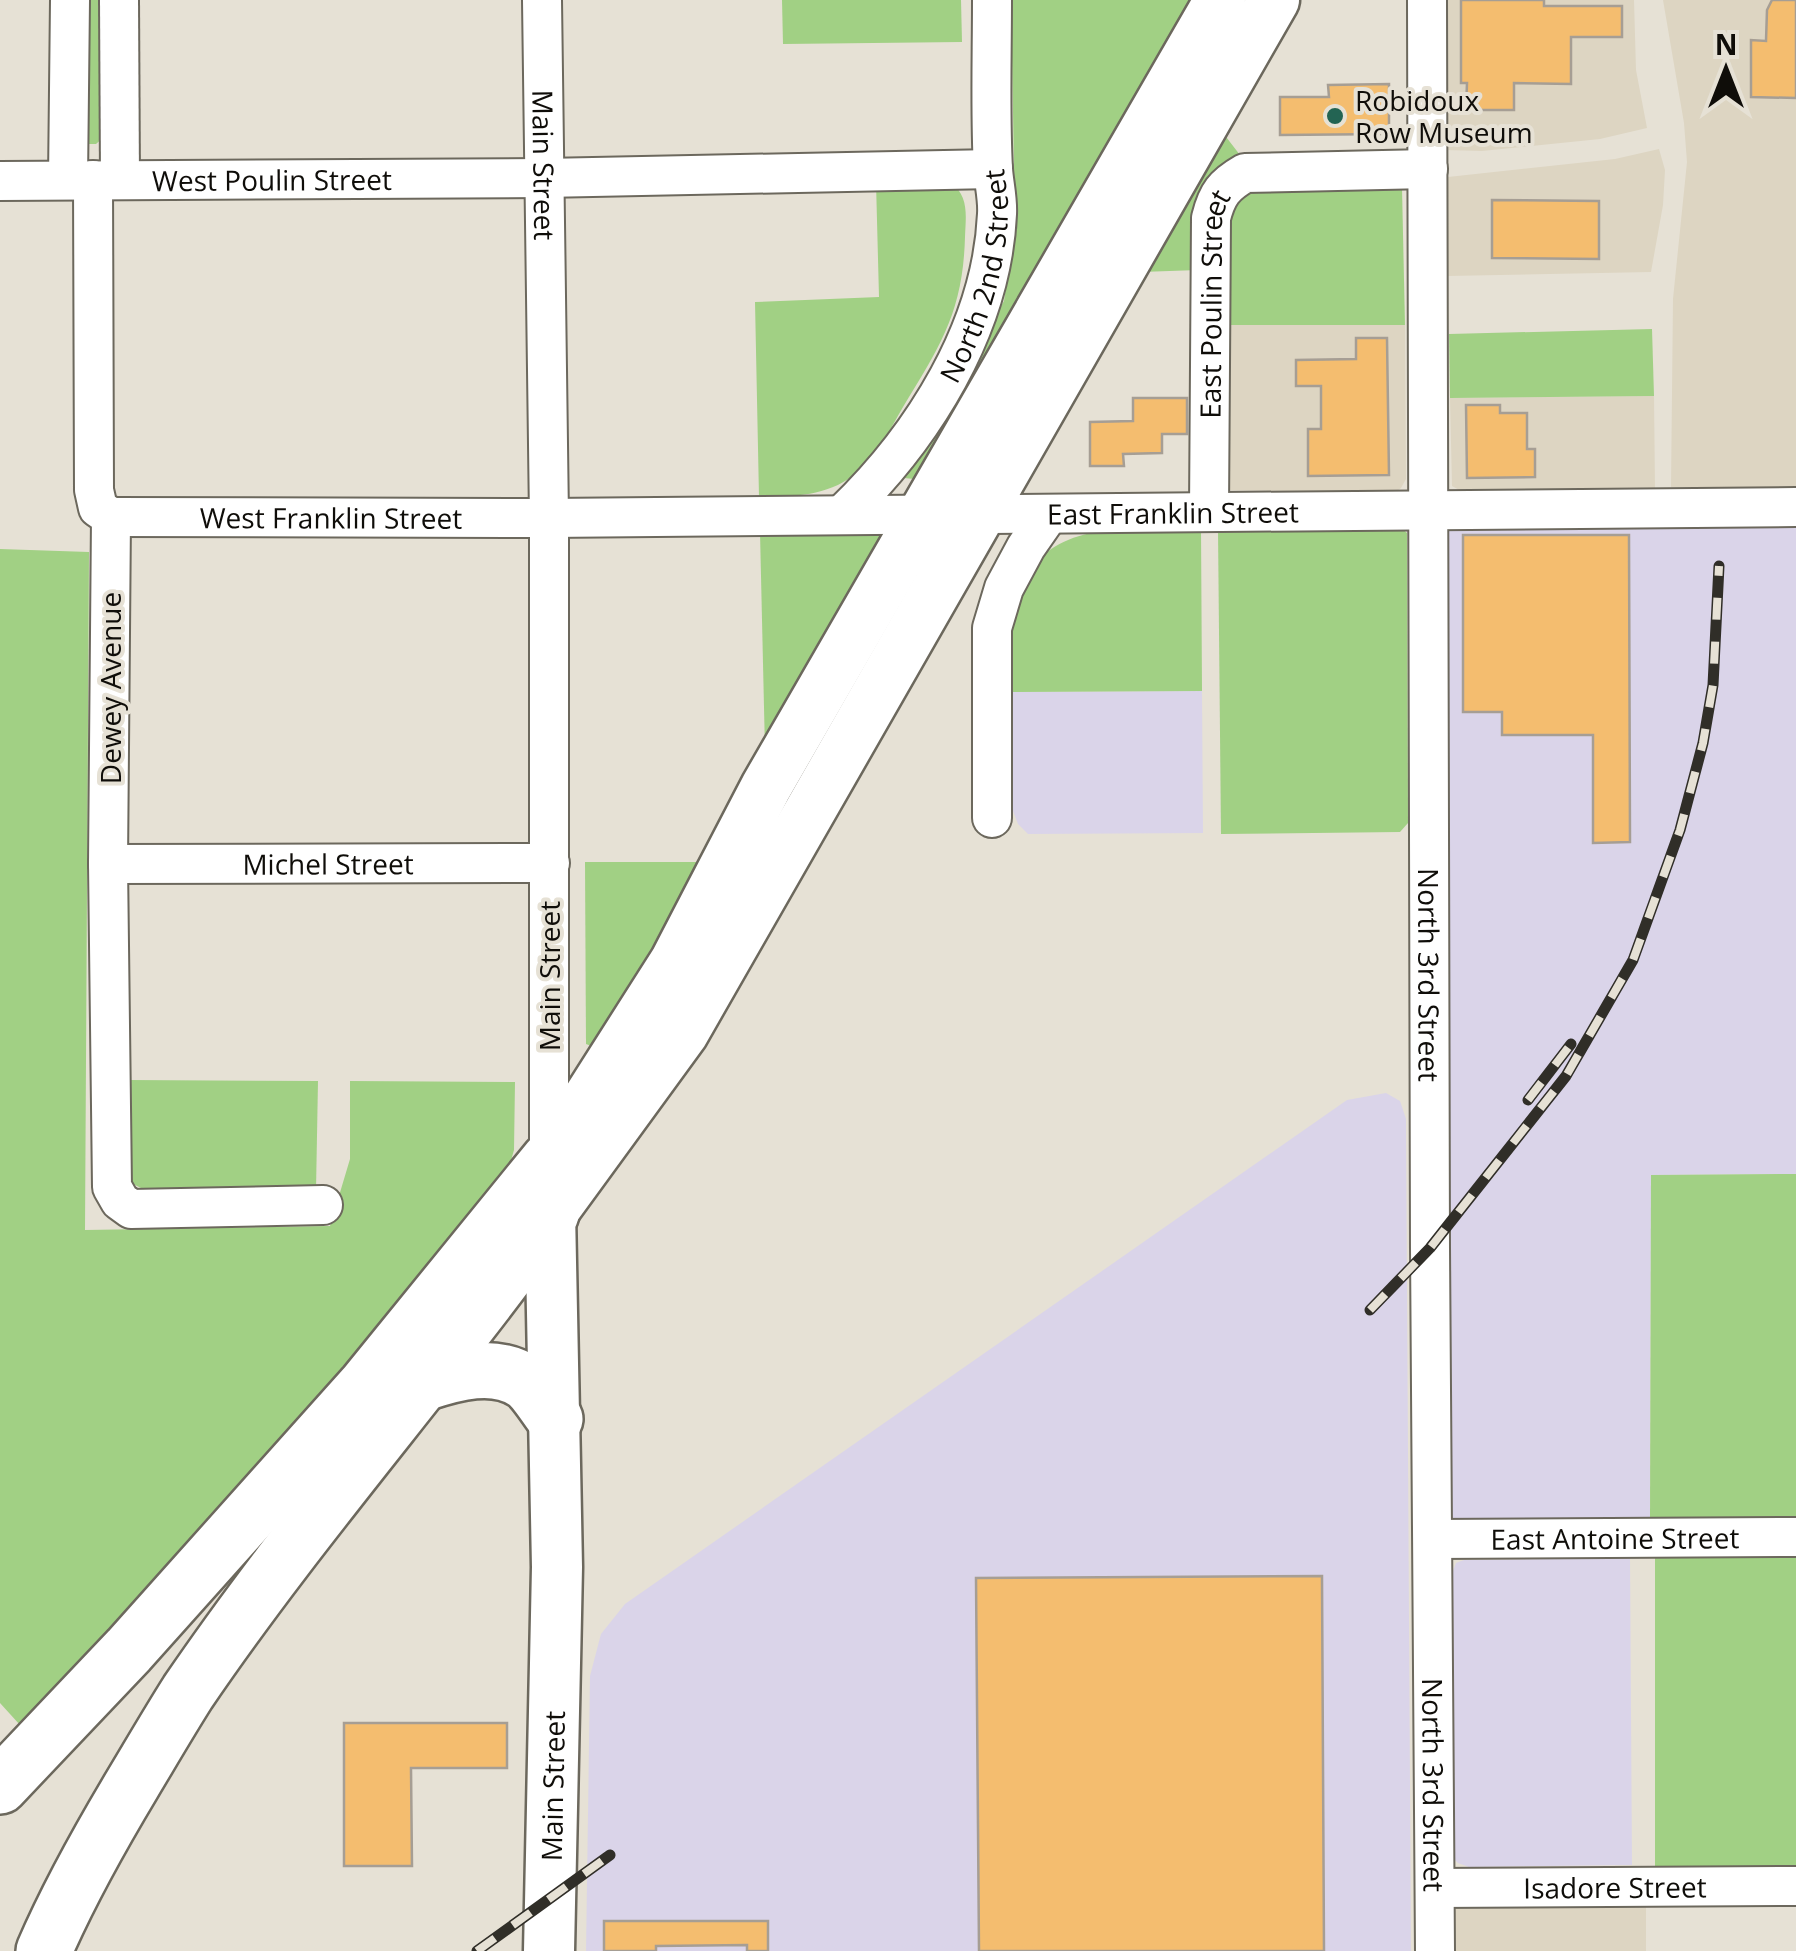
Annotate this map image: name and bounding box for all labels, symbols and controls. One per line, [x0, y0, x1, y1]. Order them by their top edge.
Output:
north arrow [1676, 20, 1776, 120]
text: N [1715, 25, 1737, 63]
place label: Robidoux Row Museum [1355, 81, 1533, 151]
street label: Main Street [524, 89, 564, 241]
marker: Robidoux Row Museum [1324, 105, 1346, 127]
street label: West Poulin Street [152, 160, 392, 199]
street label: North 2nd Street [930, 167, 1016, 389]
street label: East Poulin Street [1191, 182, 1238, 419]
street label: East Franklin Street [1047, 492, 1299, 533]
street label: West Franklin Street [200, 498, 462, 537]
street label: Dewey Avenue [91, 592, 129, 784]
street label: Michel Street [242, 844, 414, 883]
street label: North 3rd Street [1410, 868, 1449, 1082]
street label: Main Street [530, 901, 568, 1051]
street label: East Antoine Street [1490, 1518, 1740, 1558]
street label: North 3rd Street [1414, 1678, 1454, 1892]
street label: Main Street [532, 1710, 573, 1862]
street label: Isadore Street [1523, 1867, 1707, 1907]

